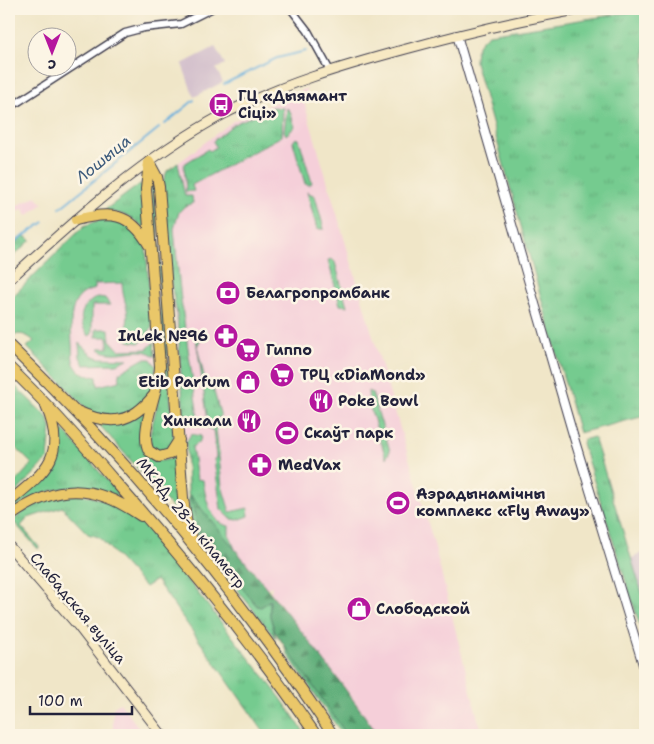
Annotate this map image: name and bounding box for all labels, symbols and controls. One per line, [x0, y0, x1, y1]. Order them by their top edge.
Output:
north arrow [28, 28, 78, 78]
text: С [48, 56, 56, 74]
place label: ГЦ «Дыямант Сіці» [238, 86, 347, 123]
bus stop icon: ГЦ «Дыямант Сіці» [208, 92, 234, 118]
water label: Лошыца [70, 130, 135, 188]
bank icon: Белагропромбанк [215, 280, 241, 306]
place label: Белагропромбанк [246, 283, 391, 303]
pharmacy icon: InLek №96 [213, 323, 239, 349]
place label: InLek №96 [118, 326, 208, 346]
supermarket icon: Гиппо [235, 337, 261, 363]
place label: Гиппо [266, 340, 312, 360]
supermarket icon: ТРЦ «DiaMond» [269, 362, 295, 388]
place label: ТРЦ «DiaMond» [300, 365, 426, 385]
shop icon: Etib Parfum [235, 369, 261, 395]
place label: Etib Parfum [138, 372, 230, 392]
restaurant icon: Poke Bowl [308, 388, 334, 414]
place label: Poke Bowl [338, 391, 418, 411]
restaurant icon: Хинкали [236, 408, 262, 434]
place label: Хинкали [163, 411, 233, 431]
sports icon: Скаўт парк [274, 420, 300, 446]
place label: Скаўт парк [304, 423, 394, 443]
pharmacy icon: MedVax [247, 452, 273, 478]
street label: МКАД, 28-ы кіламетр [132, 453, 250, 593]
place label: MedVax [278, 455, 341, 475]
place label: Аэрадынамічны комплекс «Fly Away» [416, 484, 589, 521]
sports icon: Аэрадынамічны комплекс «Fly Away» [385, 490, 411, 516]
street label: Слабадская вуліца [25, 548, 131, 669]
shop icon: Слободской [346, 596, 372, 622]
place label: Слободской [376, 599, 471, 619]
scale bar [30, 684, 132, 716]
text: 100 m [38, 691, 83, 711]

